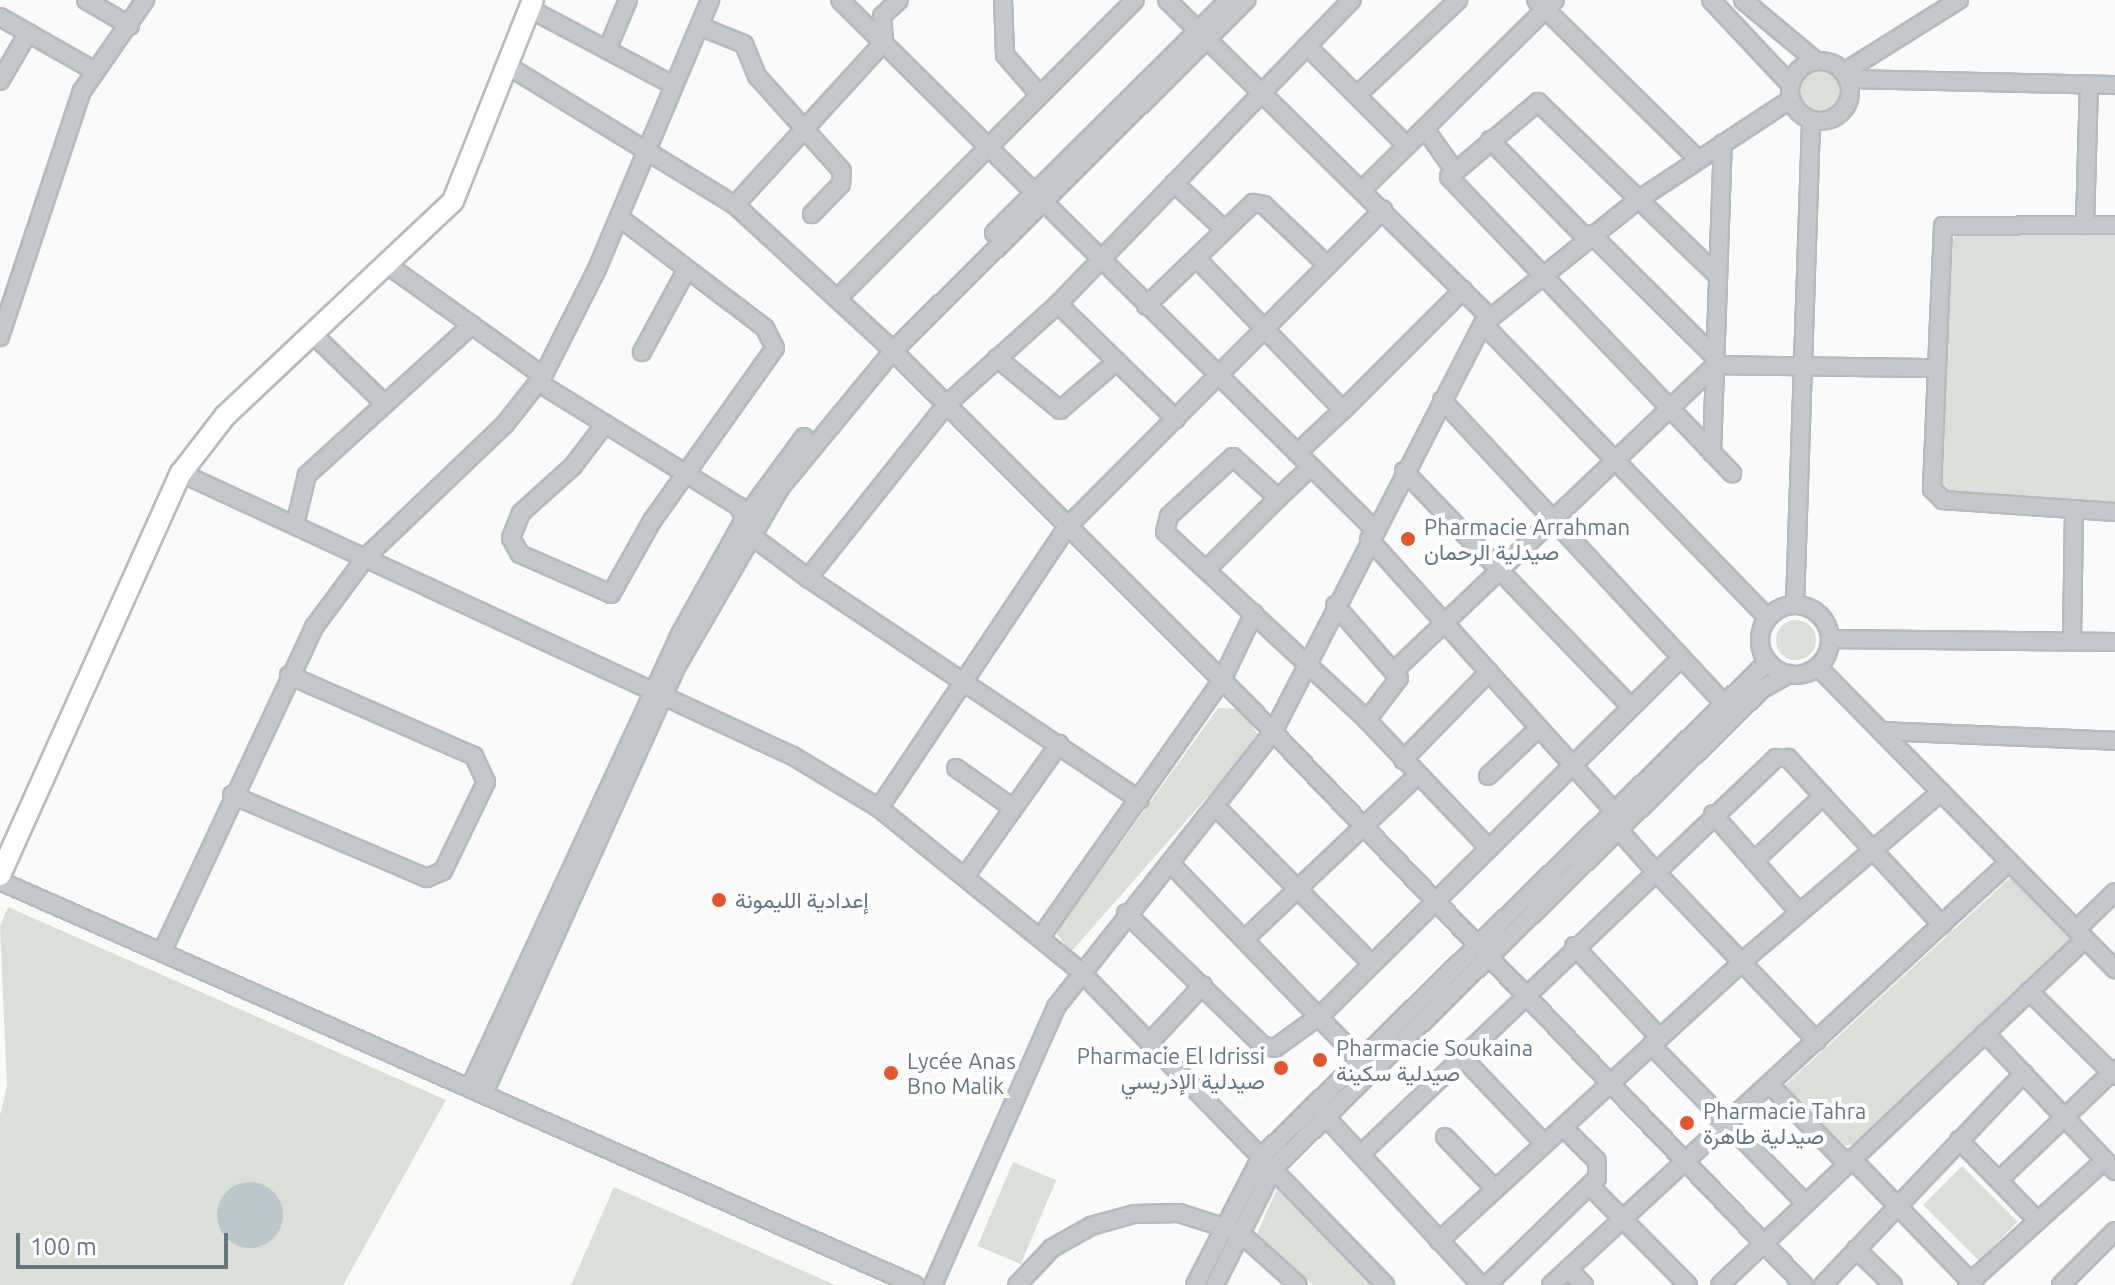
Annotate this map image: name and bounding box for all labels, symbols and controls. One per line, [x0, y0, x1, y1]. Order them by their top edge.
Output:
place label: Pharmacie Arrahman صيدلية الرحمان [1424, 513, 1630, 564]
marker: Pharmacie Arrahman صيدلية الرحمان [1399, 530, 1417, 548]
place label: إعدادية الليمونة [735, 887, 869, 913]
marker: إعدادية الليمونة [710, 891, 728, 909]
place label: Pharmacie Soukaina صيدلية سكينة [1336, 1034, 1533, 1086]
place label: Pharmacie El Idrissi صيدلية الإدريسي [1077, 1042, 1265, 1094]
place label: Lycée Anas Bno Malik [907, 1047, 1016, 1098]
marker: Pharmacie Soukaina صيدلية سكينة [1311, 1051, 1329, 1069]
marker: Pharmacie El Idrissi صيدلية الإدريسي [1272, 1059, 1290, 1077]
marker: Lycée Anas Bno Malik [882, 1064, 900, 1082]
place label: Pharmacie Tahra صيدلية طاهرة [1703, 1097, 1866, 1148]
marker: Pharmacie Tahra صيدلية طاهرة [1678, 1114, 1696, 1132]
scale bar [20, 1217, 232, 1267]
text: 100 m [30, 1233, 97, 1260]

